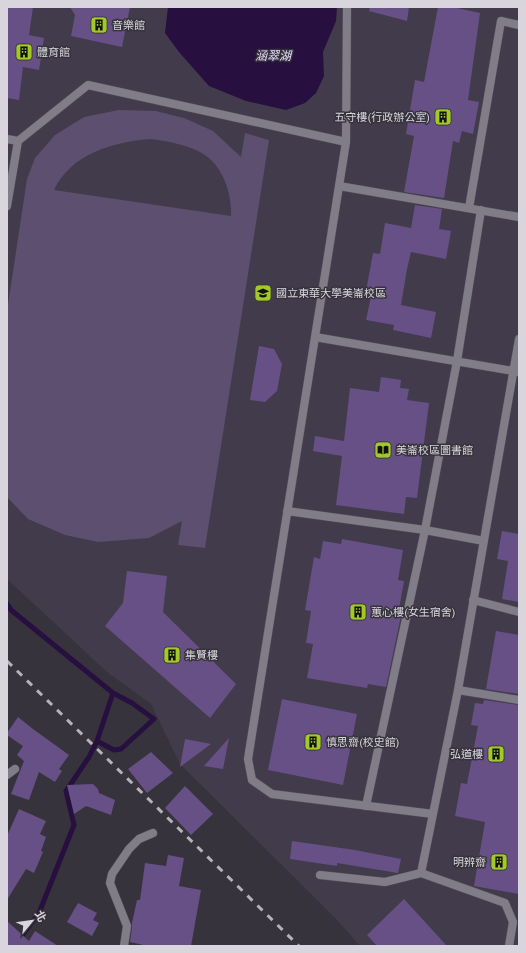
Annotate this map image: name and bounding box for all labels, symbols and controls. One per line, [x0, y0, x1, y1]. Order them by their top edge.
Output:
building icon: 音樂館 [89, 15, 109, 35]
place label: 音樂館 [112, 19, 145, 31]
building icon: 體育館 [14, 42, 34, 62]
place label: 體育館 [37, 46, 70, 58]
water label: 涵翠湖 [255, 49, 293, 63]
building icon: 五守樓(行政辦公室) [433, 107, 453, 127]
place label: 五守樓(行政辦公室) [334, 111, 430, 124]
school or university icon: 國立東華大學美崙校區 [253, 283, 273, 303]
place label: 國立東華大學美崙校區 [276, 287, 386, 299]
library icon: 美崙校區圖書館 [373, 440, 393, 460]
place label: 美崙校區圖書館 [396, 444, 473, 456]
building icon: 蕙心樓(女生宿舍) [348, 602, 368, 622]
place label: 蕙心樓(女生宿舍) [371, 606, 456, 619]
building icon: 集賢樓 [162, 645, 182, 665]
place label: 集賢樓 [185, 649, 218, 661]
building icon: 慎思齋(校史館) [303, 732, 323, 752]
place label: 慎思齋(校史館) [326, 736, 400, 749]
building icon: 弘道樓 [486, 744, 506, 764]
place label: 弘道樓 [450, 748, 483, 760]
building icon: 明辨齋 [489, 852, 509, 872]
place label: 明辨齋 [453, 856, 486, 868]
north arrow [12, 901, 52, 941]
text: 北 [33, 908, 49, 924]

